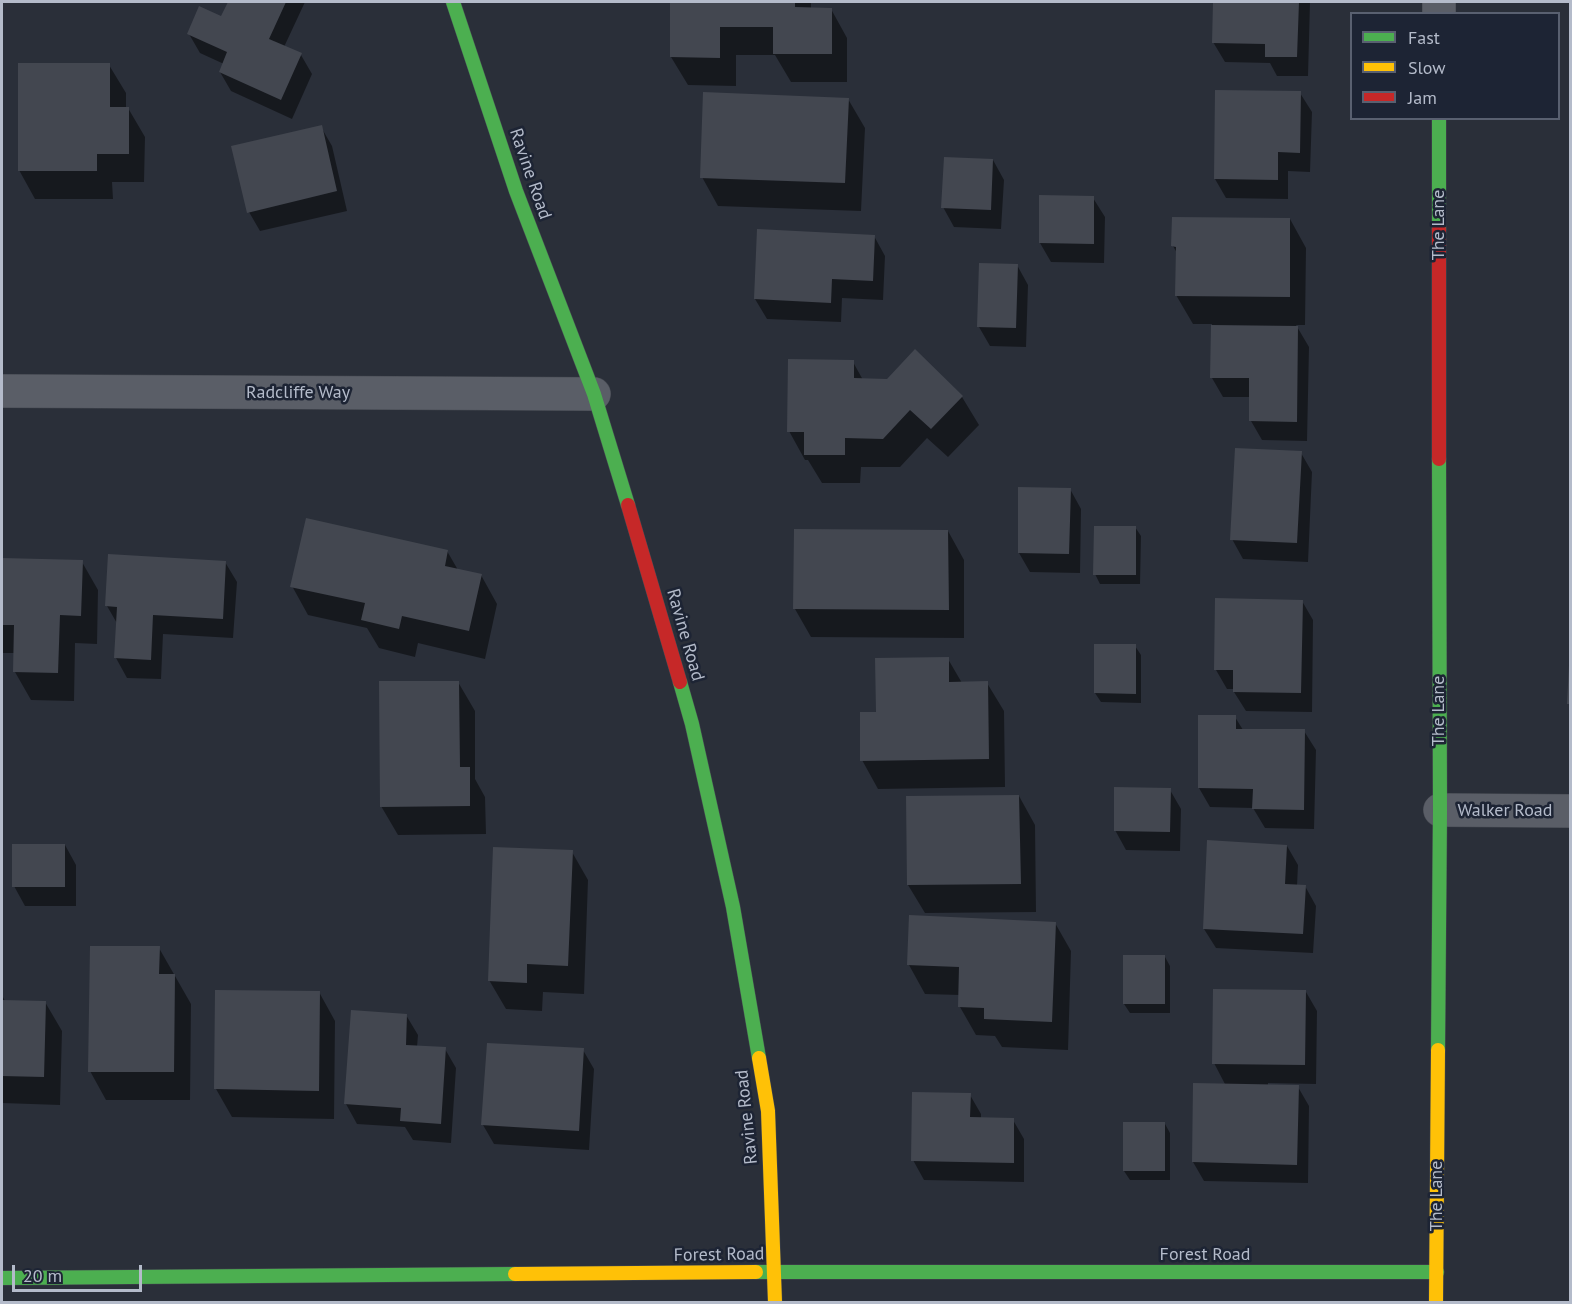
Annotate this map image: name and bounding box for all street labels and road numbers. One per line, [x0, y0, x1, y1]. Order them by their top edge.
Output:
street label: Ravine Road [504, 126, 556, 222]
street label: The Lane [1428, 190, 1450, 260]
street label: Radcliffe Way [246, 382, 350, 404]
street label: Ravine Road [662, 586, 708, 684]
street label: The Lane [1428, 676, 1450, 746]
street label: Walker Road [1458, 800, 1552, 822]
street label: Ravine Road [731, 1069, 763, 1165]
street label: The Lane [1426, 1161, 1448, 1231]
street label: Forest Road [673, 1243, 765, 1267]
street label: Forest Road [1160, 1244, 1250, 1266]

